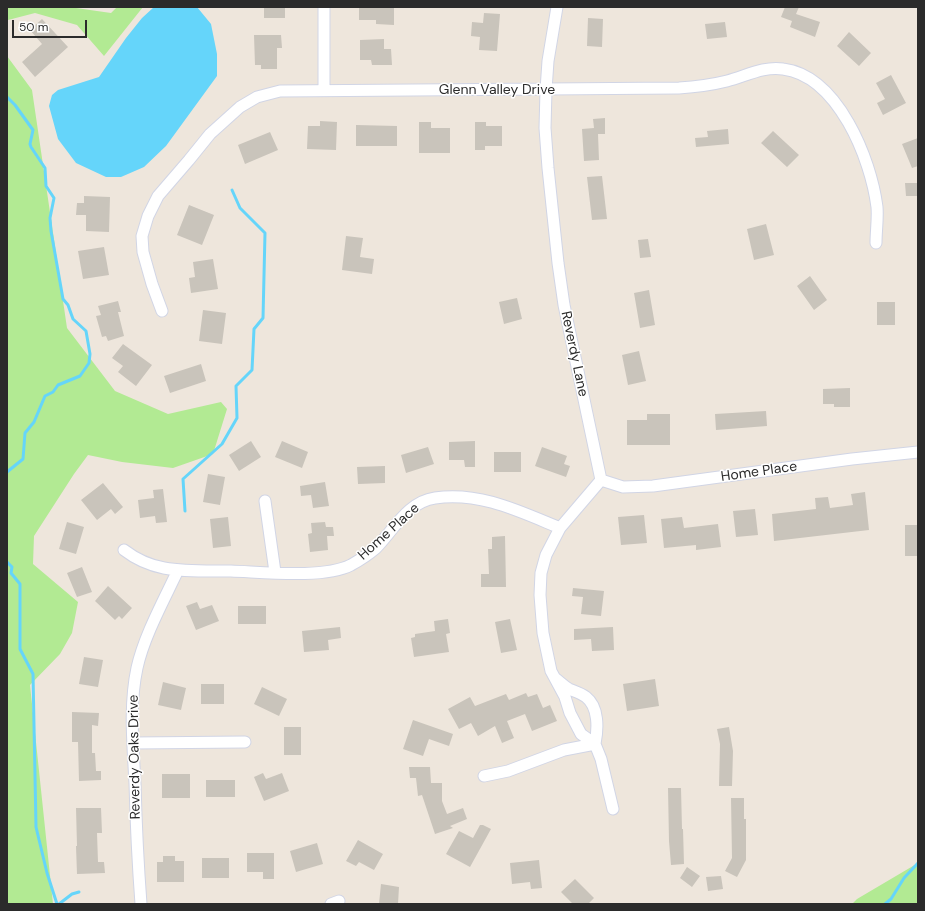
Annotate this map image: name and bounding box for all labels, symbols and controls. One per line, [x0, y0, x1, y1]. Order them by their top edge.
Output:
scale bar [14, 12, 89, 38]
text: 50 m [19, 19, 48, 35]
street label: Glenn Valley Drive [439, 82, 555, 98]
street label: Reverdy Lane [557, 310, 591, 398]
street label: Home Place [720, 458, 798, 486]
street label: Home Place [355, 500, 423, 564]
street label: Reverdy Oaks Drive [126, 694, 144, 820]

